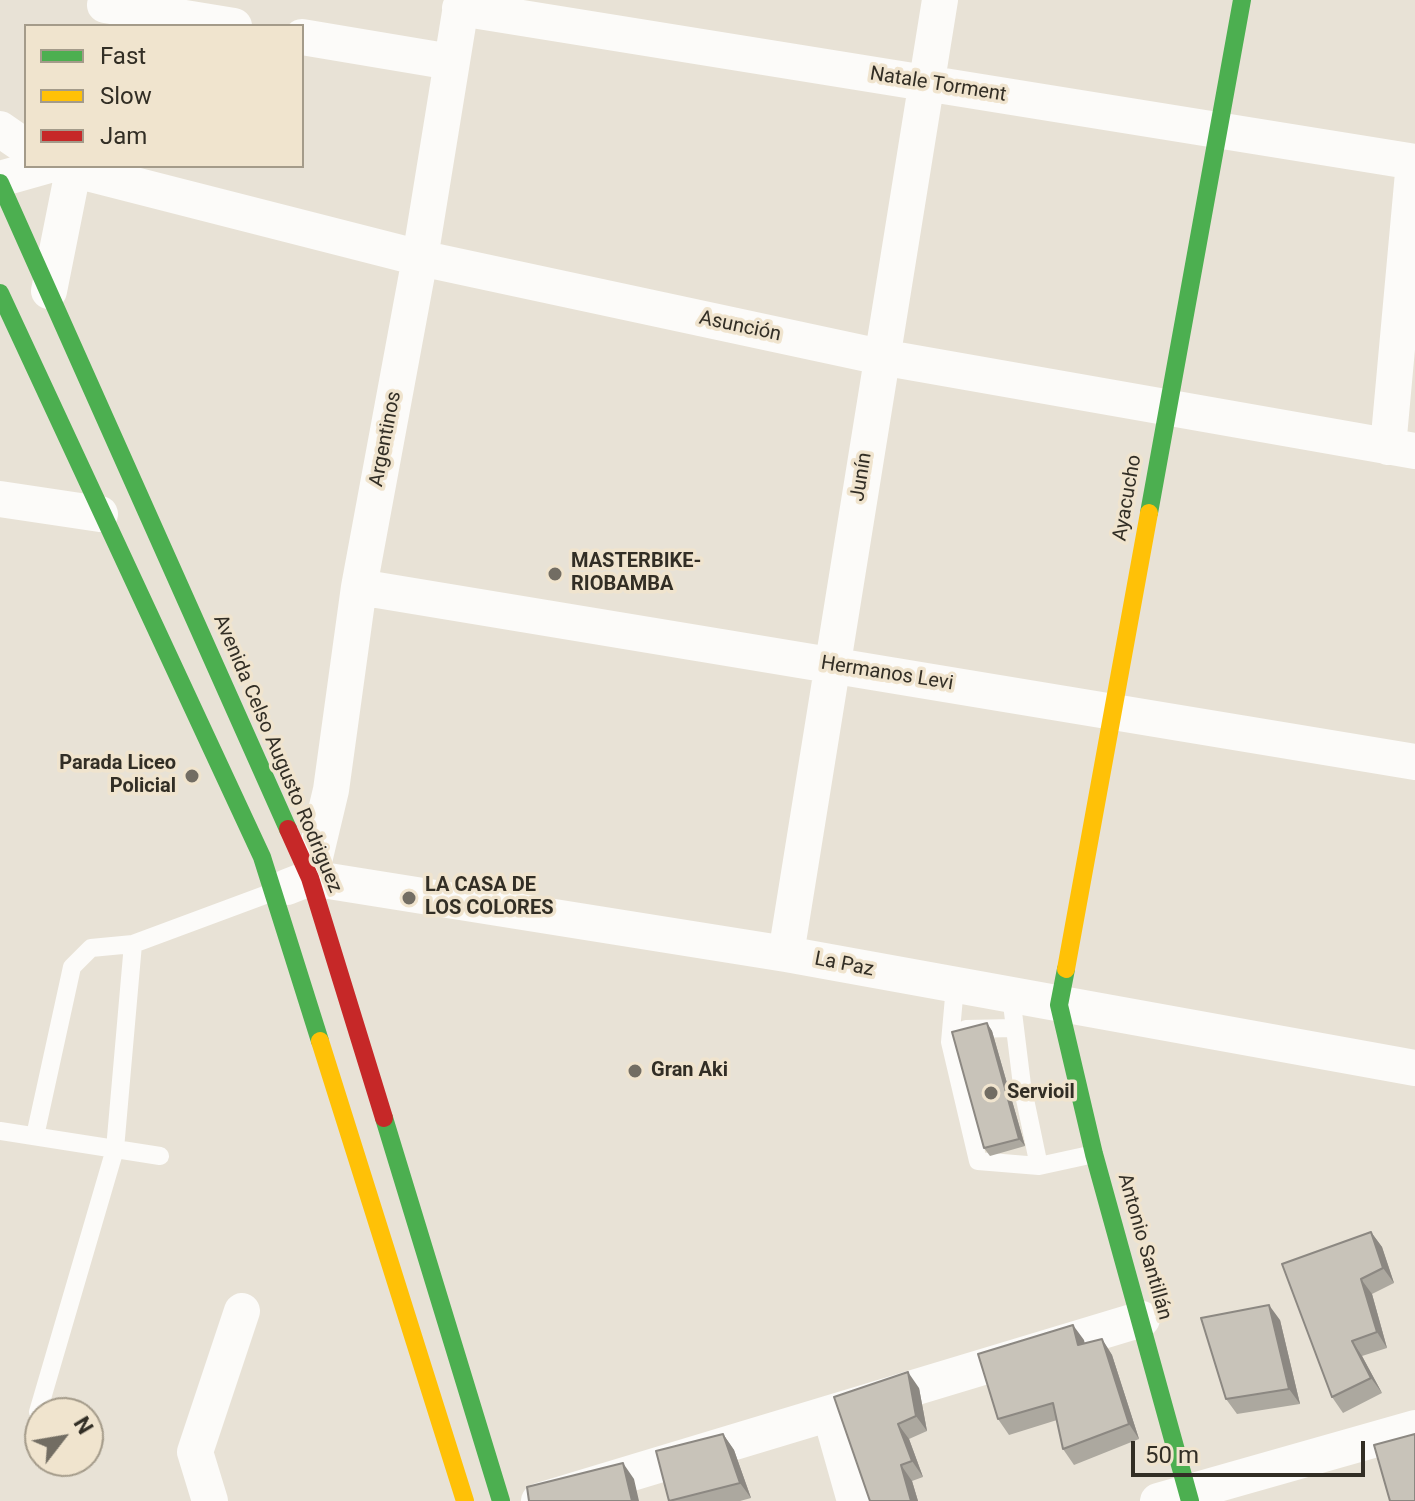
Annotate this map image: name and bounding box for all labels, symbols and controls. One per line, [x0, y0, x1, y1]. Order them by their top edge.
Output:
legend [24, 24, 304, 168]
text: Fast [100, 42, 146, 70]
street label: Natale Torment [868, 62, 1008, 108]
text: Slow [100, 82, 152, 110]
text: Jam [100, 122, 147, 150]
street label: Asunción [697, 307, 783, 347]
street label: Argentinos [365, 389, 407, 489]
street label: Junín [846, 451, 878, 503]
street label: Ayacucho [1109, 453, 1147, 543]
place label: MASTERBIKE- RIOBAMBA [571, 550, 701, 597]
marker: MASTERBIKE- RIOBAMBA [546, 565, 564, 583]
street label: Avenida Celso Augusto Rodriguez [207, 611, 347, 897]
street label: Hermanos Levi [819, 652, 955, 696]
place label: Parada Liceo Policial [59, 752, 176, 799]
marker: Parada Liceo Policial [183, 767, 201, 785]
place label: LA CASA DE LOS COLORES [425, 874, 553, 921]
marker: LA CASA DE LOS COLORES [400, 889, 418, 907]
street label: La Paz [812, 948, 876, 982]
place label: Gran Aki [651, 1059, 728, 1083]
marker: Gran Aki [626, 1062, 644, 1080]
place label: Servioil [1007, 1081, 1075, 1105]
marker: Servioil [982, 1084, 1000, 1102]
street label: Antonio Santillán [1112, 1171, 1176, 1323]
north arrow [24, 1397, 104, 1477]
text: N [69, 1412, 98, 1439]
scale bar [1135, 1425, 1369, 1475]
text: 50 m [1145, 1441, 1199, 1469]

